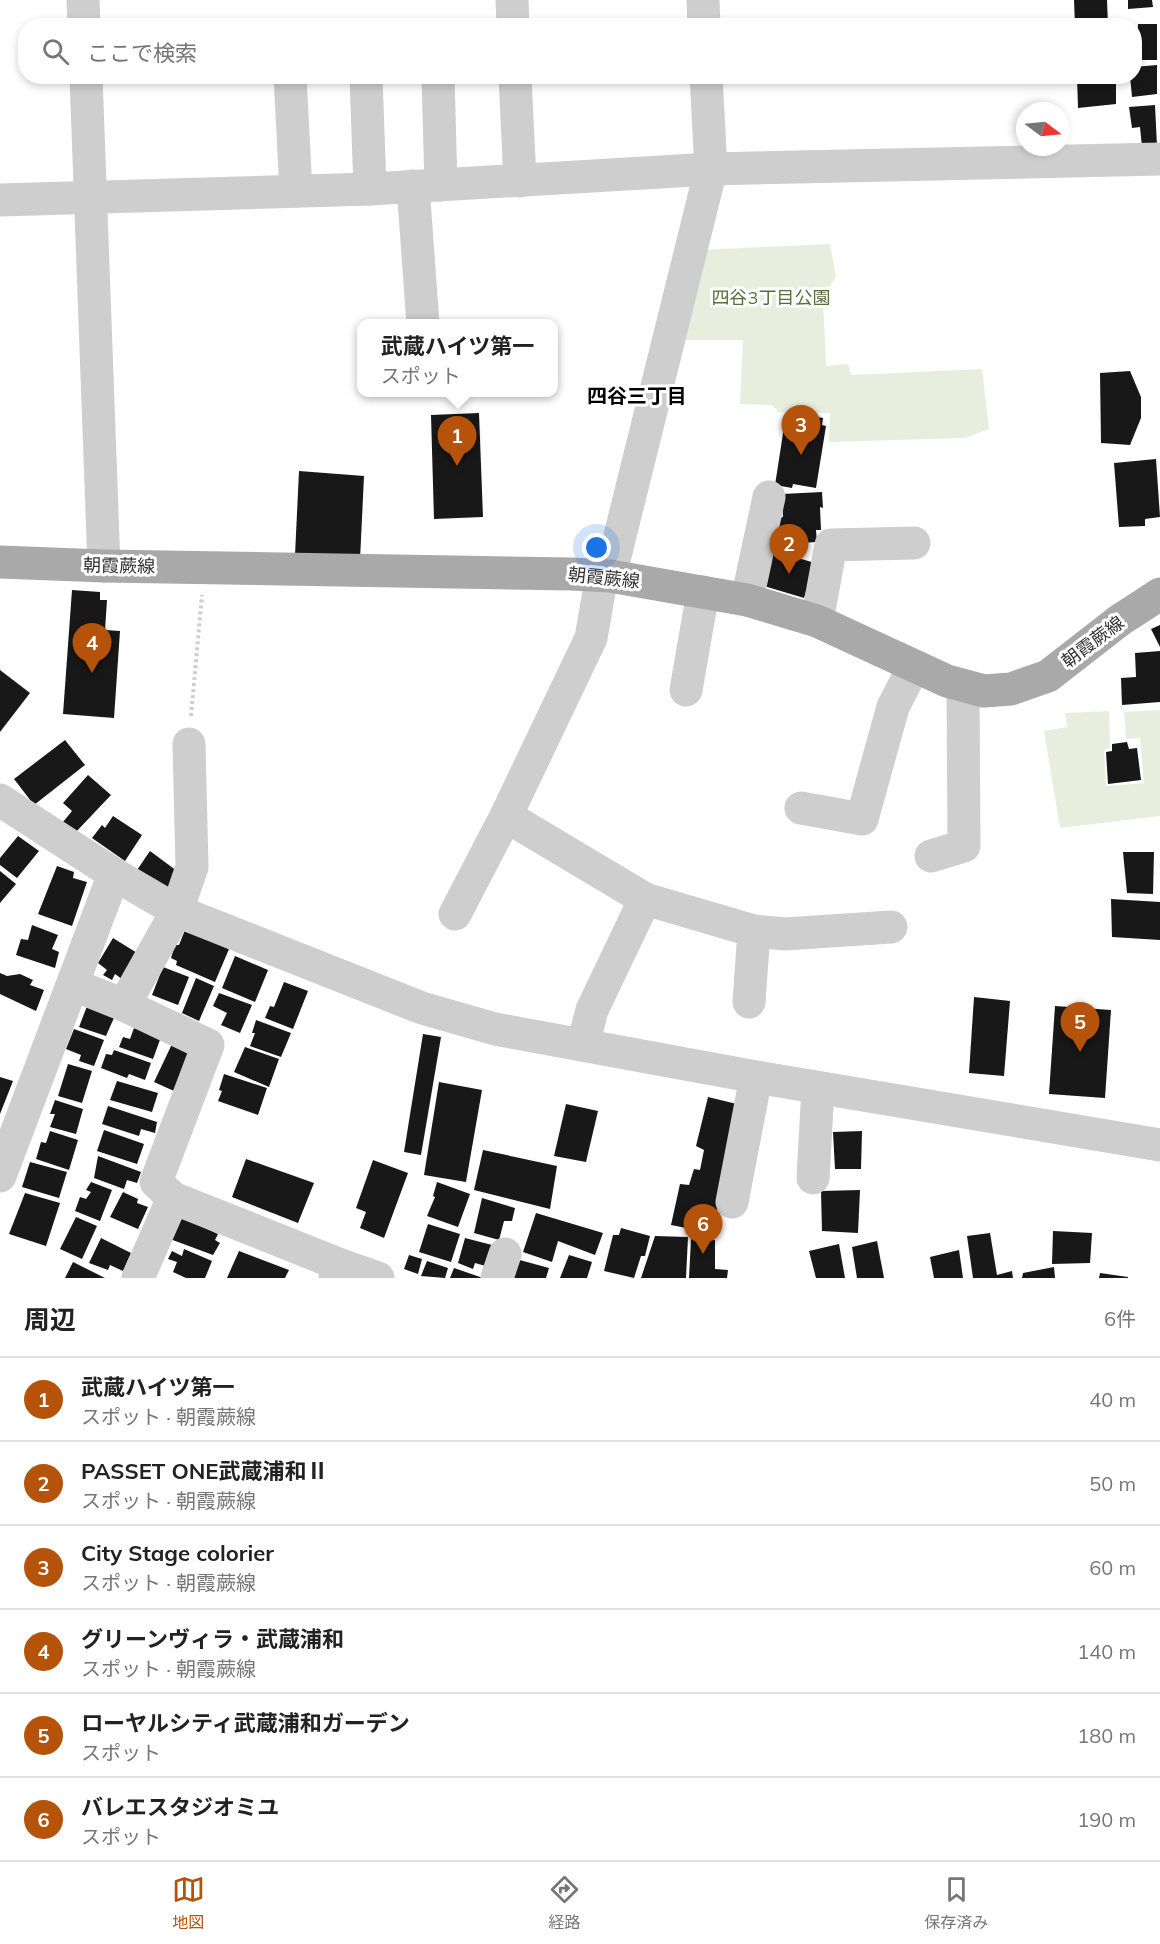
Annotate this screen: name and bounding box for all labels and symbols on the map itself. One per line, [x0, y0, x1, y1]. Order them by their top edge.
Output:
north arrow [1016, 102, 1070, 156]
park label: 四谷3丁目公園 [712, 286, 830, 309]
district label: 四谷三丁目 [587, 383, 687, 408]
pin: 3 [782, 406, 820, 455]
pin: 1 [438, 416, 476, 466]
pin: 2 [770, 524, 808, 574]
your location [582, 533, 611, 562]
street label: 朝霞蕨線 [83, 553, 155, 578]
street label: 朝霞蕨線 [567, 562, 641, 593]
street label: 朝霞蕨線 [1057, 611, 1128, 672]
pin: 4 [72, 624, 112, 673]
pin: 5 [1060, 1002, 1100, 1052]
pin: 6 [684, 1204, 722, 1254]

